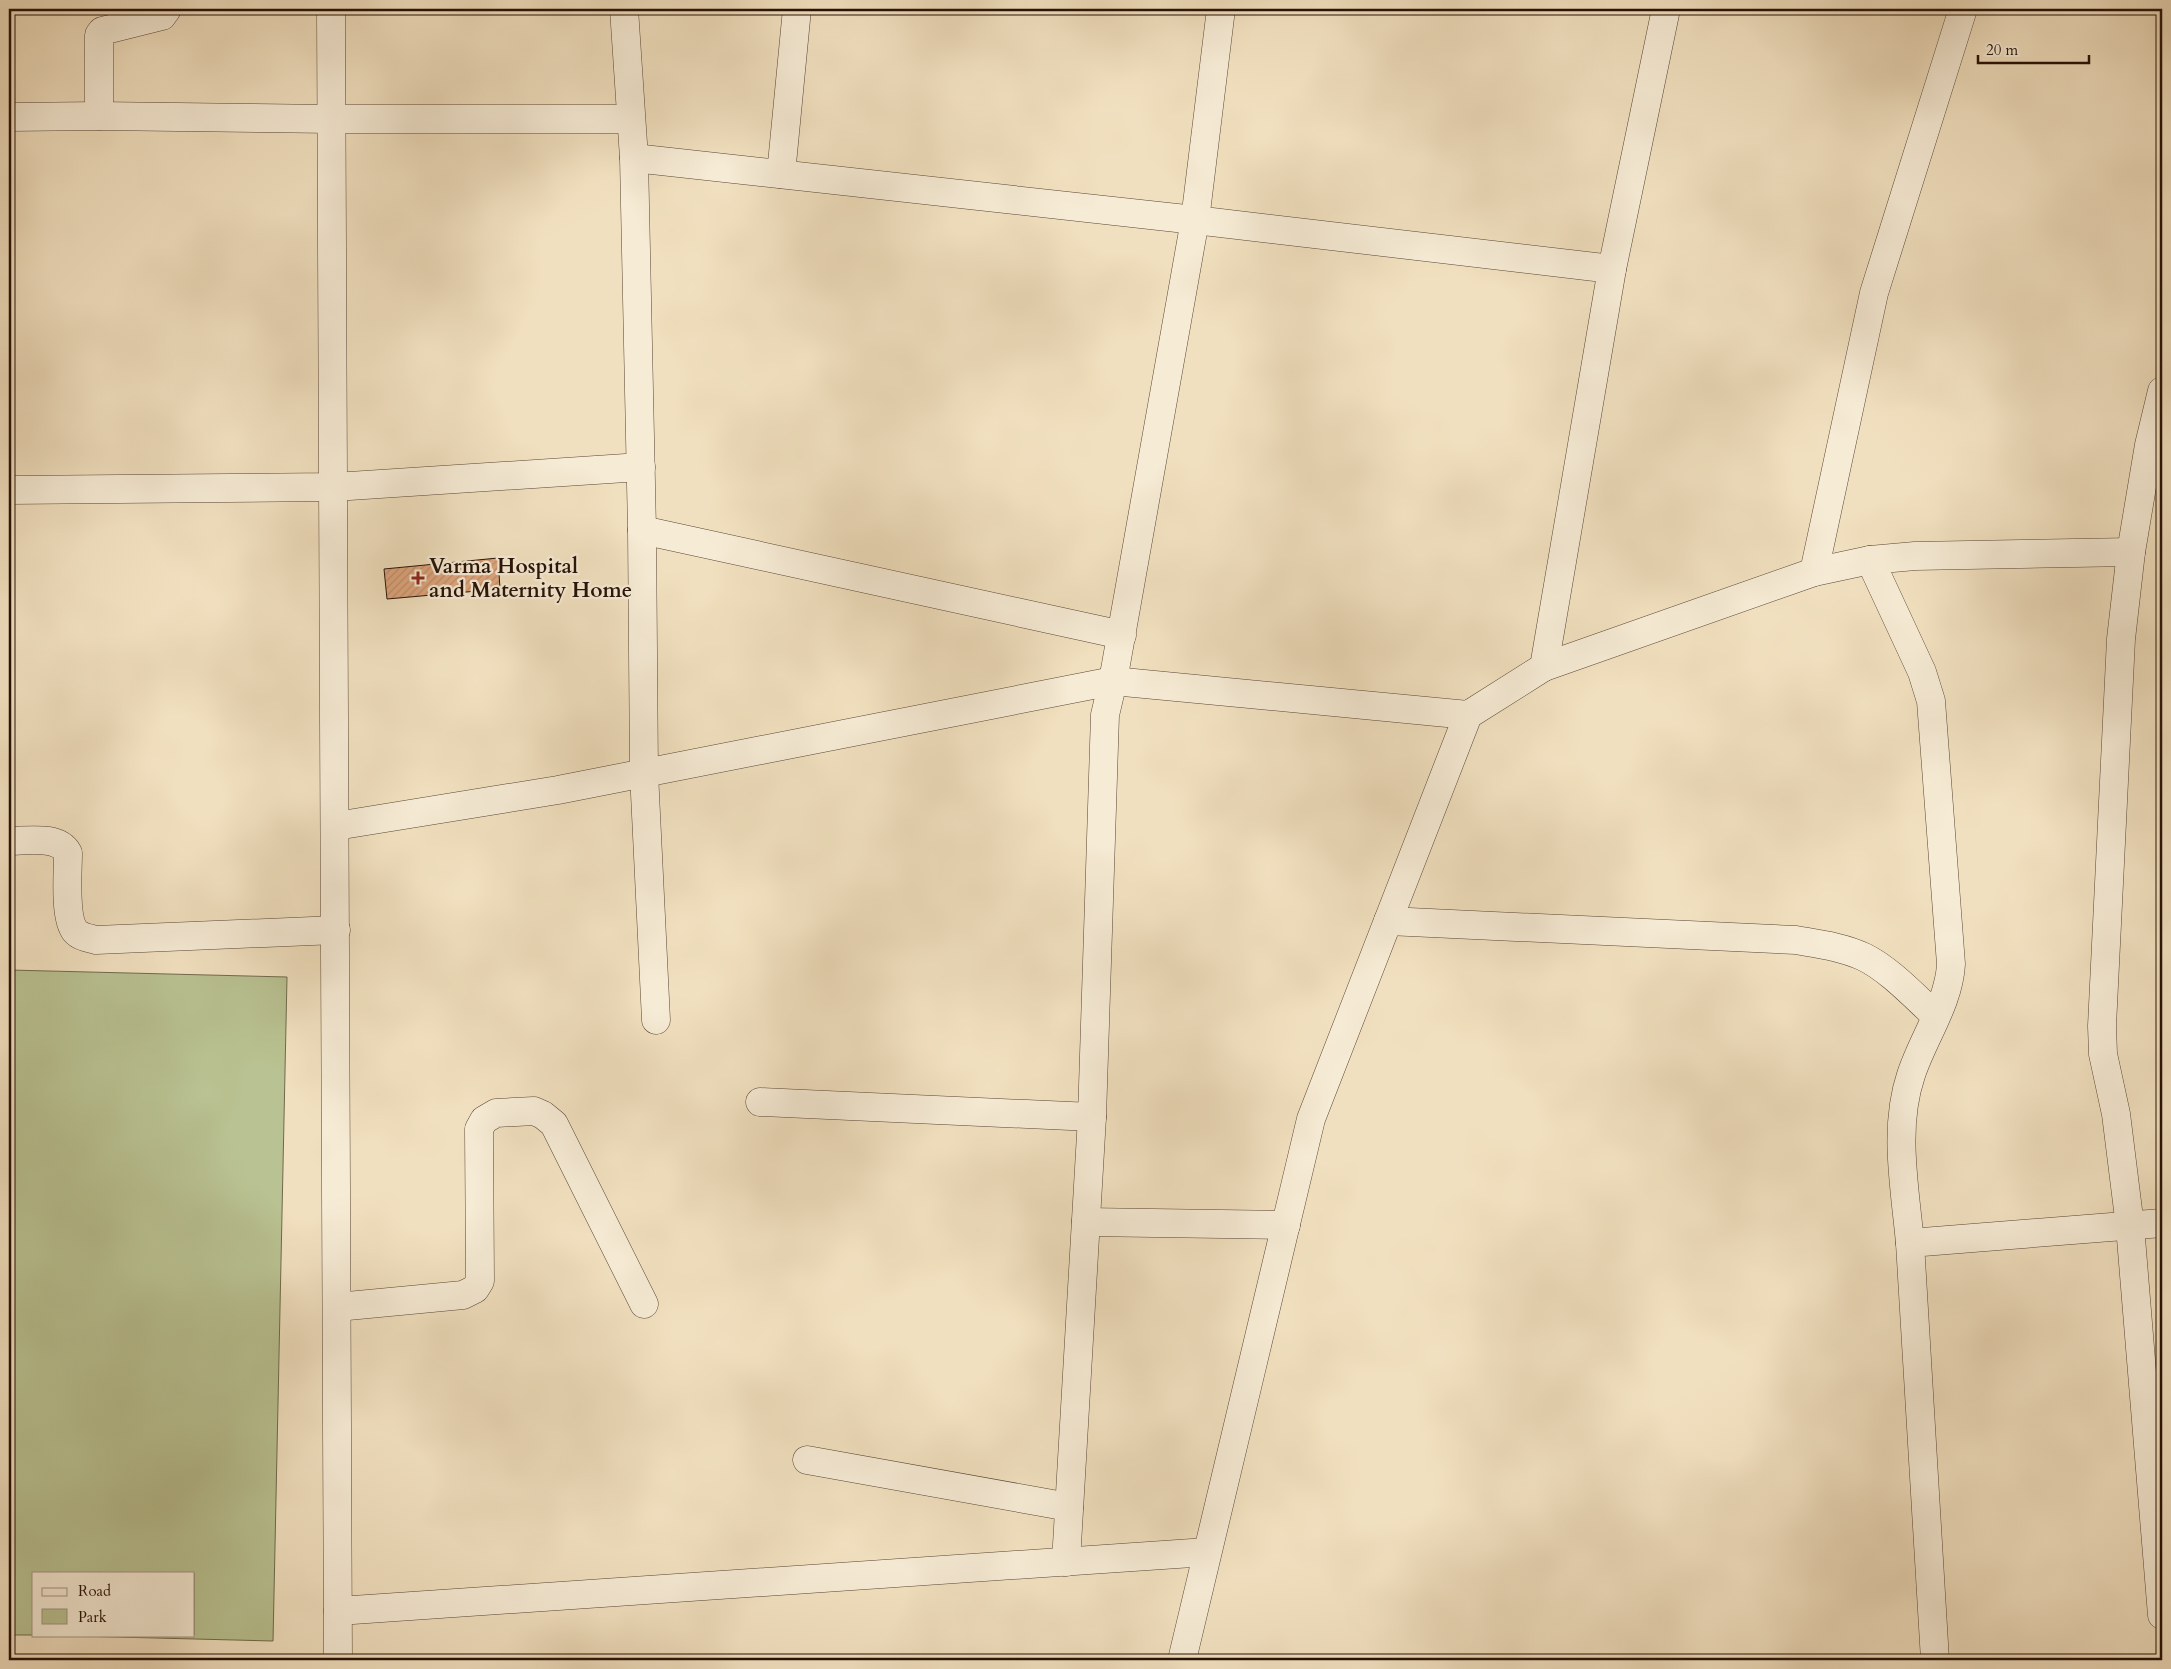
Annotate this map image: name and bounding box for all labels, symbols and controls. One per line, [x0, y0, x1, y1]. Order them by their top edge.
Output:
scale bar [1978, 32, 2090, 64]
text: 20 m [1986, 40, 2018, 60]
place label: Varma Hospital and Maternity Home [429, 552, 632, 605]
marker: Varma Hospital and Maternity Home [411, 571, 425, 585]
legend [32, 1572, 195, 1636]
text: Road [78, 1581, 111, 1601]
text: Park [78, 1607, 107, 1627]

